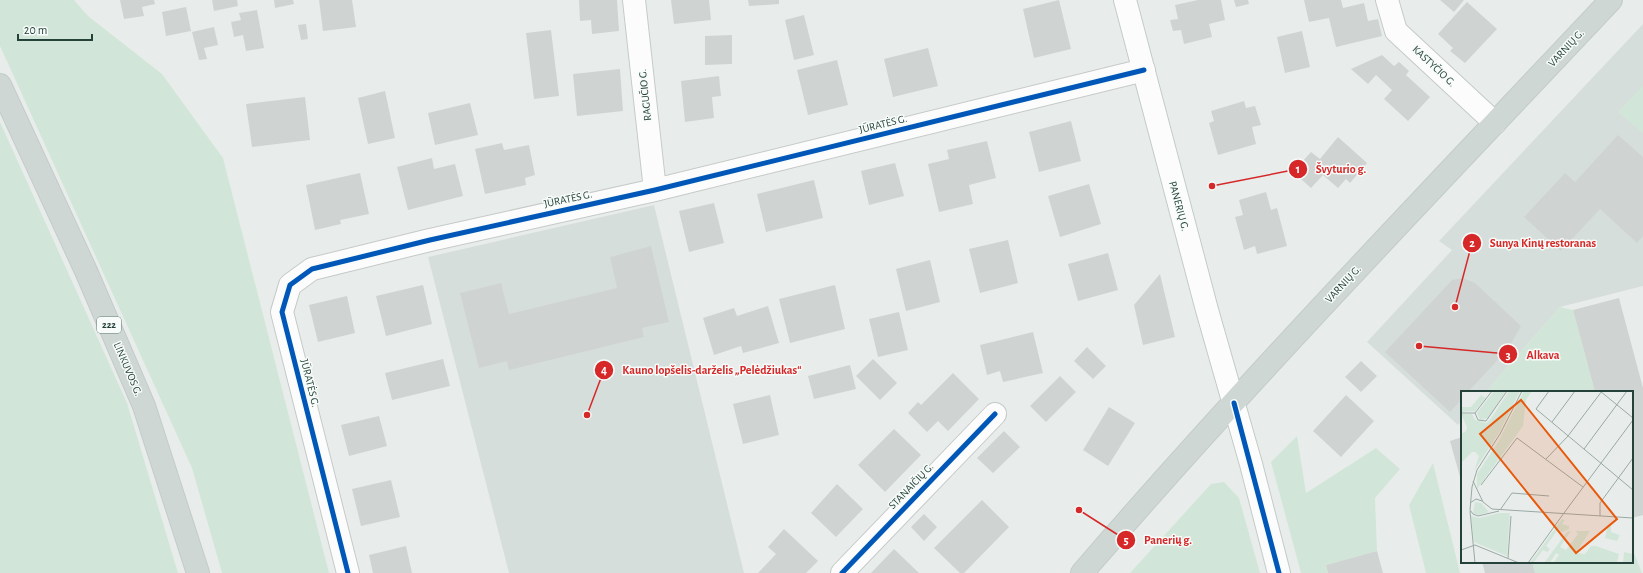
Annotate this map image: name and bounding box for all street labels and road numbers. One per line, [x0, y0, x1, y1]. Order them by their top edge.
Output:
street label: VARNIŲ G. [1546, 27, 1586, 69]
street label: KASTYČIO G. [1410, 43, 1458, 89]
street label: RAGUČIO G. [637, 68, 653, 122]
street label: JŪRATĖS G. [858, 113, 908, 135]
street label: PANERIŲ G. [1167, 180, 1191, 232]
street label: JŪRATĖS G. [543, 189, 593, 209]
street label: VARNIŲ G. [1323, 263, 1363, 305]
road number: 222 [97, 317, 121, 333]
street label: LINKUVOS G. [112, 341, 144, 397]
street label: JŪRATĖS G. [299, 358, 321, 408]
street label: STANAIČIŲ G. [886, 461, 936, 511]

